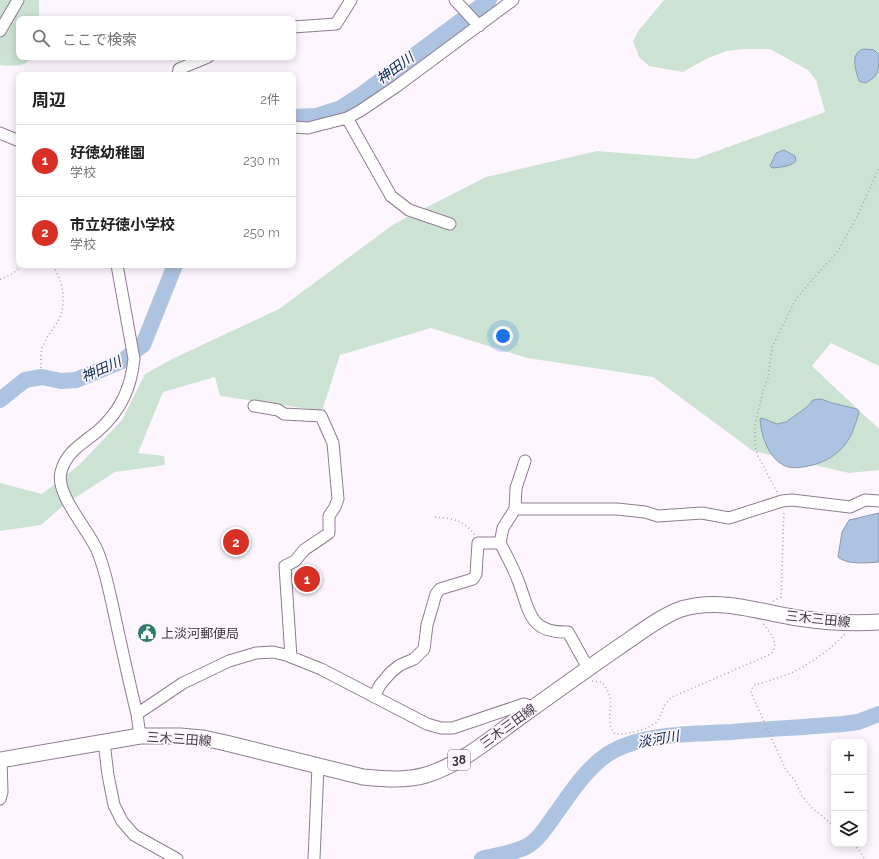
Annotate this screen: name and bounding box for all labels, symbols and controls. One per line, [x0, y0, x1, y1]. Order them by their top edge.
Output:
search box [16, 16, 296, 60]
icon: search [30, 27, 52, 49]
text: ここで検索 [62, 31, 137, 49]
water label: 神田川 [373, 48, 418, 87]
text: 周辺 [32, 90, 66, 110]
text: 2件 [260, 92, 280, 107]
text: 好徳幼稚園 [70, 144, 145, 162]
text: 1 [42, 153, 48, 168]
text: 230 m [243, 153, 280, 168]
text: 学校 [70, 165, 96, 180]
text: 市立好徳小学校 [70, 216, 175, 234]
text: 2 [41, 225, 49, 240]
text: 250 m [243, 225, 280, 240]
text: 学校 [70, 237, 96, 252]
your location [493, 326, 513, 346]
water label: 神田川 [79, 352, 125, 385]
pin: 2 [223, 527, 249, 557]
pin: 1 [294, 564, 320, 594]
street label: 三木三田線 [785, 608, 851, 630]
public building icon: 上淡河郵便局 [136, 622, 158, 644]
place label: 上淡河郵便局 [161, 626, 239, 641]
street label: 三木三田線 [477, 701, 539, 751]
water label: 淡河川 [636, 728, 682, 750]
street label: 三木三田線 [146, 729, 212, 749]
map controls [831, 739, 867, 847]
button: + [831, 739, 867, 775]
road number: 38 [448, 750, 470, 770]
button: − [831, 775, 867, 811]
button: layers [831, 811, 867, 847]

